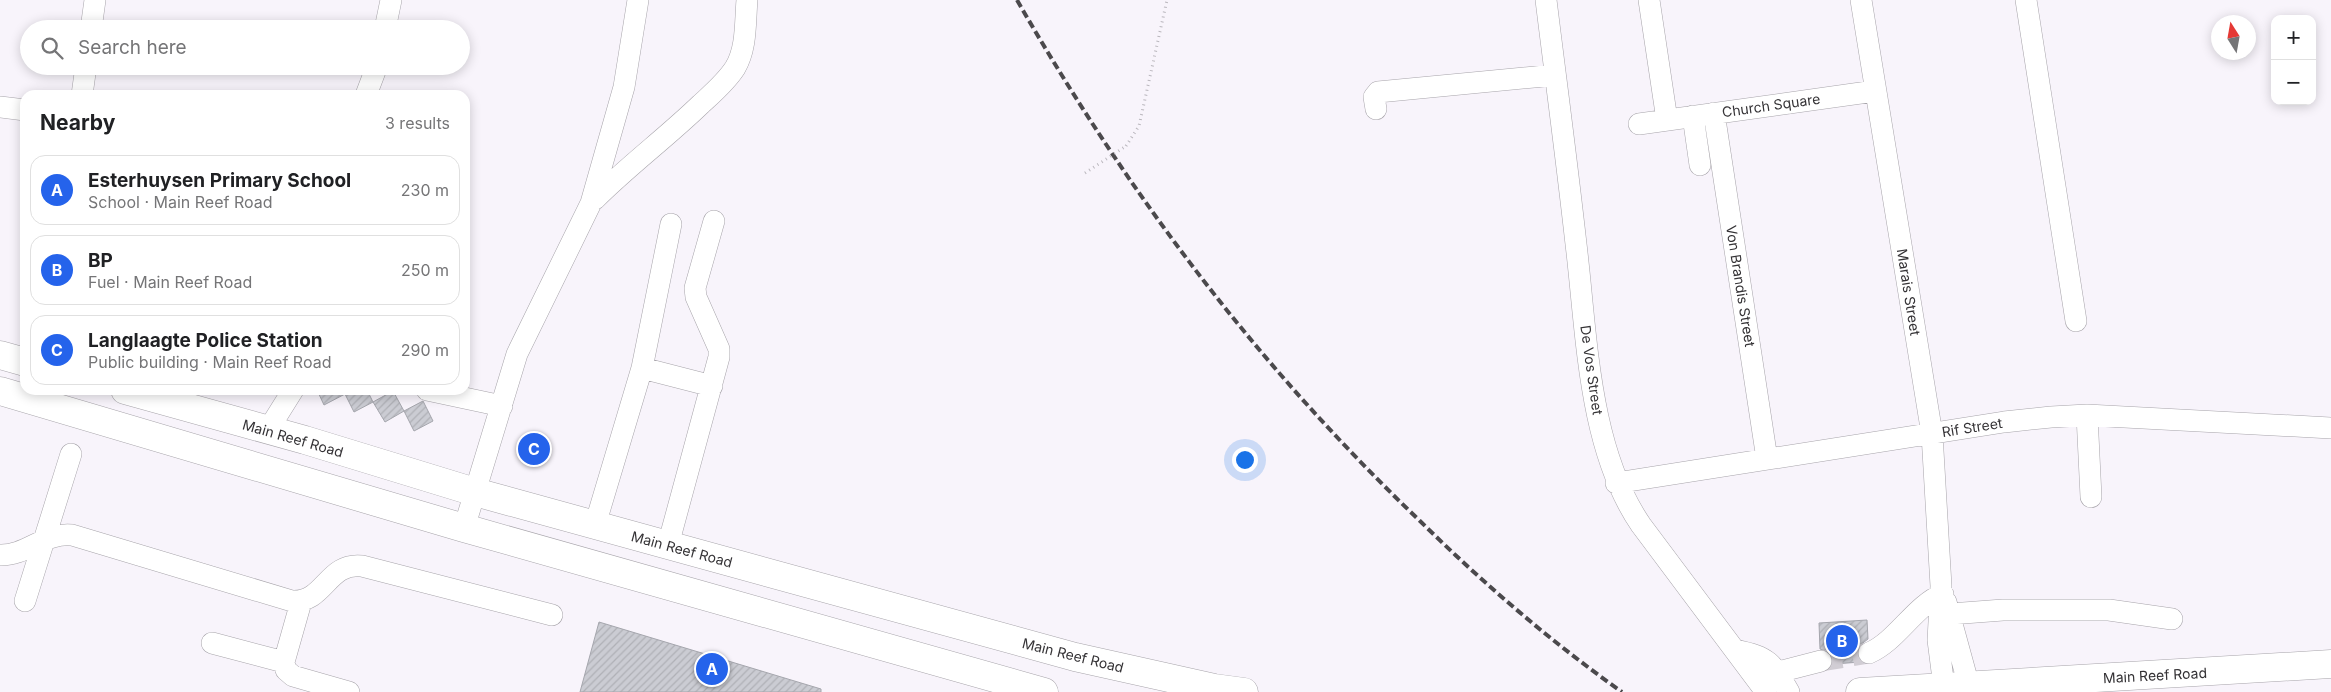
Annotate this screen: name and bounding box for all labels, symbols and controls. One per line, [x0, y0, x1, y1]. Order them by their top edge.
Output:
north arrow [2211, 15, 2256, 60]
map controls [2271, 15, 2316, 105]
button: + [2271, 15, 2316, 60]
search box [20, 20, 470, 75]
icon: search [38, 34, 66, 62]
text: Search here [78, 36, 187, 59]
button: − [2271, 60, 2316, 105]
street label: Church Square [1721, 90, 1821, 120]
text: Nearby [40, 110, 115, 135]
text: 3 results [385, 113, 450, 133]
text: Esterhuysen Primary School [88, 169, 351, 192]
text: A [51, 180, 63, 200]
text: 230 m [401, 180, 449, 200]
text: School · Main Reef Road [88, 192, 273, 212]
street label: Von Brandis Street [1723, 224, 1759, 348]
street label: Marais Street [1894, 247, 1924, 337]
text: BP [88, 249, 113, 272]
text: B [52, 260, 62, 280]
text: 250 m [401, 260, 449, 280]
text: Fuel · Main Reef Road [88, 272, 252, 292]
street label: De Vos Street [1577, 324, 1607, 416]
text: Langlaagte Police Station [88, 329, 323, 352]
text: C [51, 340, 63, 360]
text: 290 m [401, 340, 449, 360]
text: Public building · Main Reef Road [88, 352, 331, 372]
street label: Rif Street [1941, 414, 2004, 440]
street label: Main Reef Road [241, 415, 345, 461]
pin: C [518, 430, 550, 468]
your location [1232, 447, 1258, 473]
street label: Main Reef Road [630, 527, 734, 571]
pin: B [1826, 622, 1858, 660]
street label: Main Reef Road [1020, 634, 1126, 676]
pin: A [696, 650, 728, 688]
street label: Main Reef Road [2103, 664, 2207, 686]

